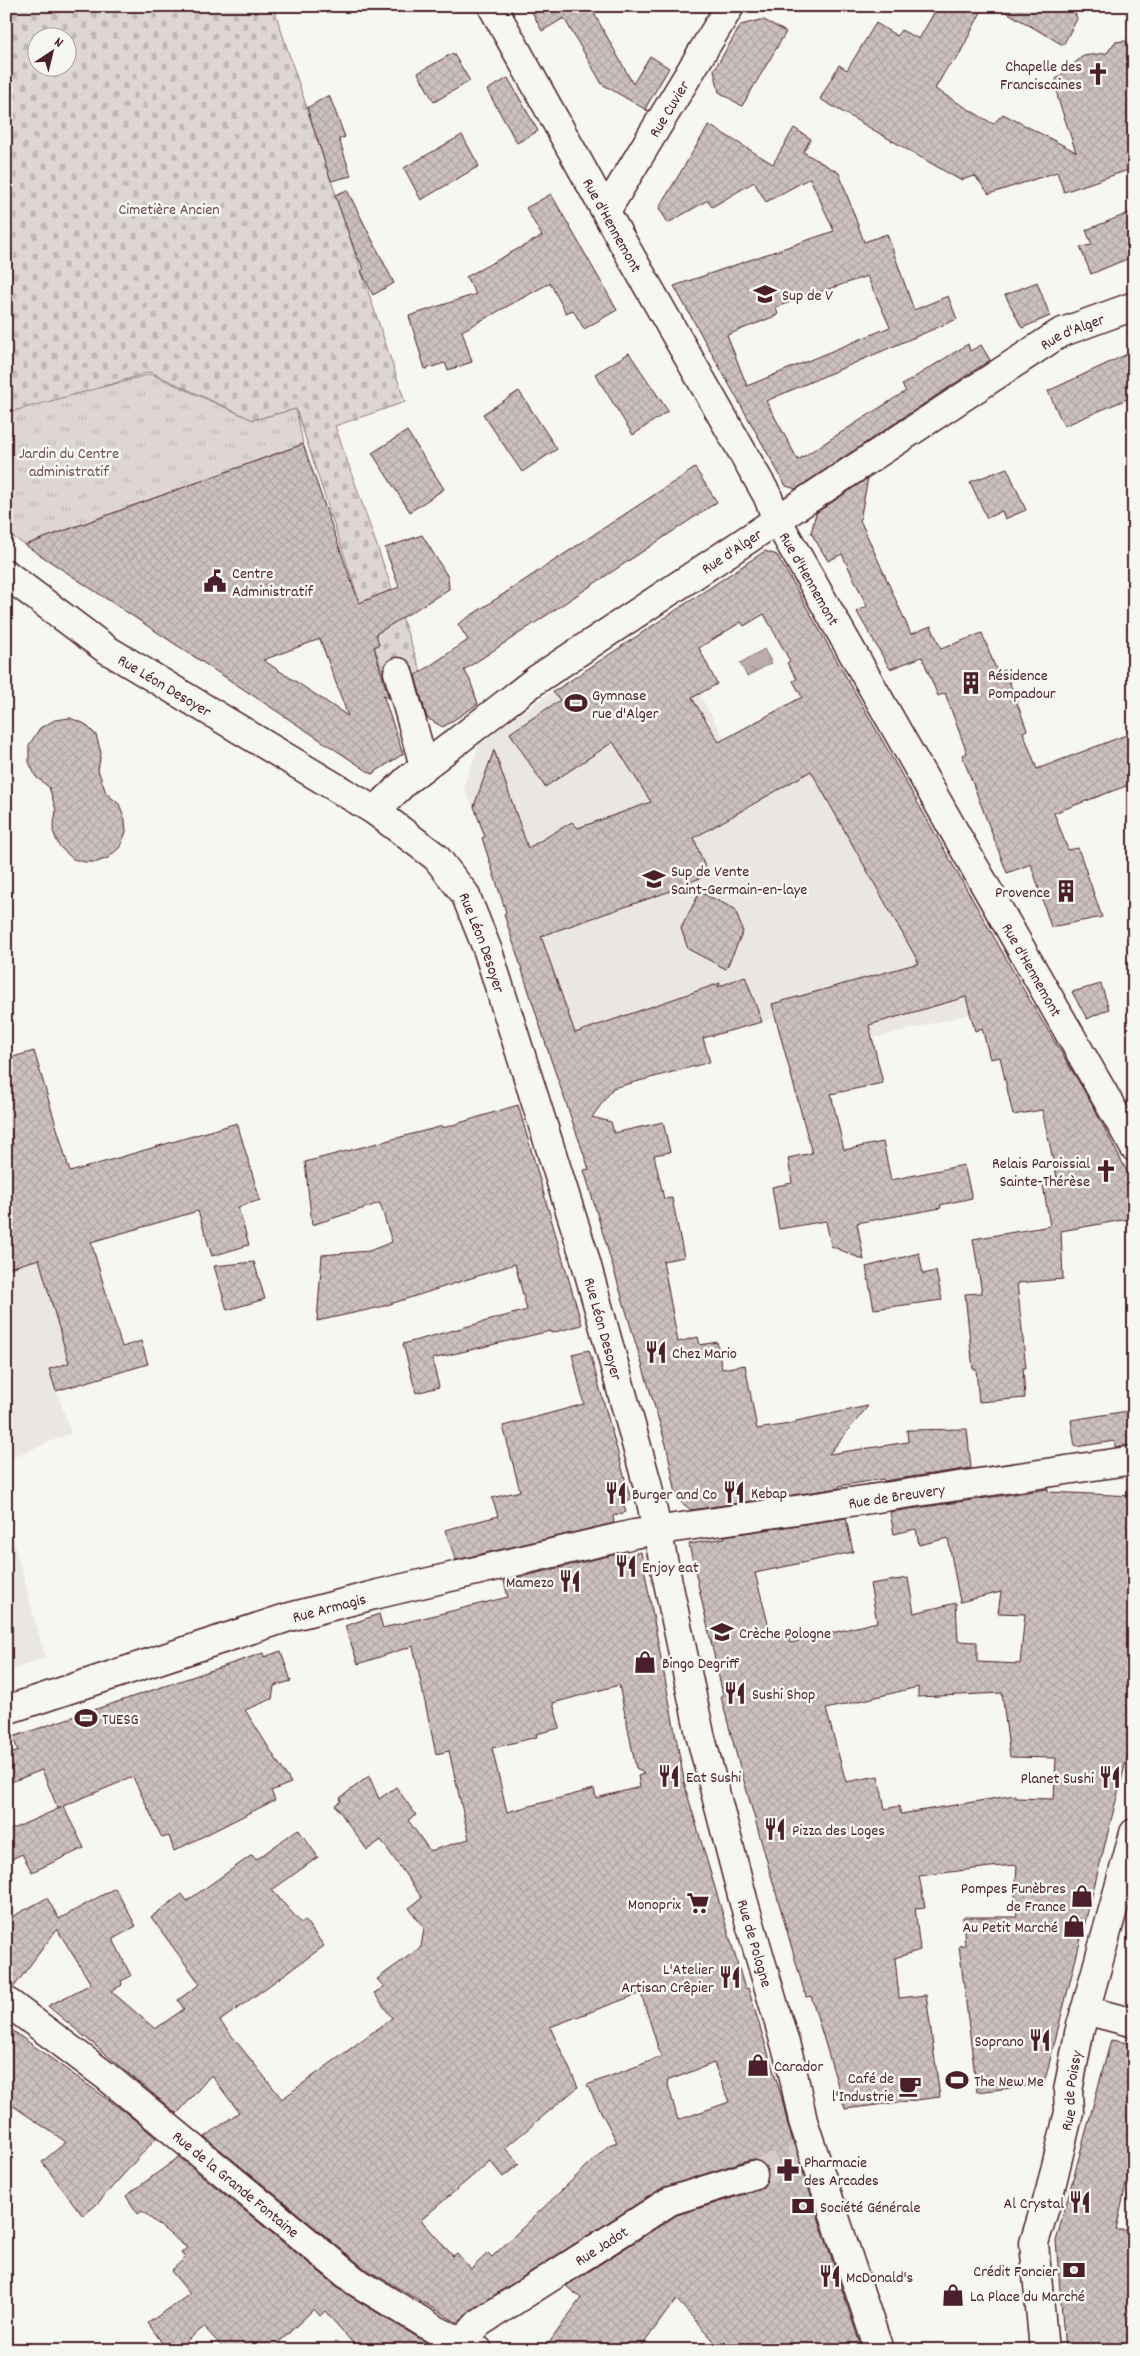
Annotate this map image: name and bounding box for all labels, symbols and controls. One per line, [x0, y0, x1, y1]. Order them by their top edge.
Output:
north arrow [28, 28, 78, 78]
text: N [50, 33, 67, 53]
place label: Chapelle des Franciscaines [1000, 56, 1082, 97]
church icon: Chapelle des Franciscaines [1085, 61, 1111, 87]
street label: Rue Cuvier [644, 77, 696, 142]
street label: Rue d'Hennemont [575, 175, 647, 277]
park label: Cimetière Ancien [118, 199, 220, 222]
school or university icon: Sup de V [752, 281, 778, 307]
place label: Sup de V [782, 285, 833, 308]
street label: Rue d'Alger [1036, 309, 1108, 357]
park label: Jardin du Centre administratif [19, 443, 119, 484]
street label: Rue d'Alger [698, 524, 768, 581]
street label: Rue d'Hennemont [772, 528, 844, 631]
place label: Centre Administratif [232, 563, 313, 604]
public building icon: Centre Administratif [202, 568, 228, 594]
street label: Rue Léon Desoyer [113, 650, 215, 724]
place label: Résidence Pompadour [988, 665, 1056, 706]
building icon: Résidence Pompadour [958, 670, 984, 696]
place label: Gymnase rue d'Alger [592, 685, 659, 726]
sports icon: Gymnase rue d'Alger [563, 690, 589, 716]
place label: Sup de Vente Saint-Germain-en-laye [671, 861, 807, 902]
school or university icon: Sup de Vente Saint-Germain-en-laye [641, 866, 667, 892]
building icon: Provence [1053, 878, 1079, 904]
place label: Provence [995, 882, 1050, 905]
street label: Rue Léon Desoyer [452, 889, 510, 996]
street label: Rue d'Hennemont [995, 919, 1067, 1022]
place label: Relais Paroissial Sainte-Thérèse [992, 1153, 1090, 1194]
church icon: Relais Paroissial Sainte-Thérèse [1093, 1158, 1119, 1184]
street label: Rue Léon Desoyer [577, 1275, 627, 1383]
restaurant icon: Chez Mario [643, 1339, 669, 1365]
place label: Chez Mario [672, 1343, 737, 1366]
restaurant icon: Kebap [721, 1479, 747, 1505]
street label: Rue de Breuvery [847, 1479, 947, 1516]
restaurant icon: Burger and Co [603, 1480, 629, 1506]
place label: Kebap [751, 1483, 787, 1506]
place label: Burger and Co [632, 1484, 717, 1507]
restaurant icon: Enjoy eat [613, 1553, 639, 1579]
place label: Enjoy eat [642, 1557, 699, 1580]
restaurant icon: Mamezo [557, 1568, 583, 1594]
place label: Mamezo [506, 1572, 554, 1595]
street label: Rue Armagis [290, 1589, 369, 1630]
school or university icon: Crèche Pologne [709, 1619, 735, 1645]
place label: Crèche Pologne [739, 1623, 831, 1646]
shop icon: Bingo Degriff [632, 1649, 658, 1675]
place label: Bingo Degriff [662, 1653, 740, 1676]
restaurant icon: Sushi Shop [722, 1680, 748, 1706]
place label: Sushi Shop [752, 1684, 816, 1707]
sports icon: TUESG [73, 1705, 99, 1731]
place label: TUESG [102, 1709, 139, 1732]
restaurant icon: Eat Sushi [656, 1763, 682, 1789]
restaurant icon: Planet Sushi [1097, 1764, 1123, 1790]
place label: Eat Sushi [686, 1767, 741, 1790]
place label: Planet Sushi [1020, 1768, 1094, 1791]
restaurant icon: Pizza des Loges [762, 1816, 788, 1842]
place label: Pizza des Loges [792, 1820, 885, 1843]
place label: Pompes Funèbres de France [961, 1878, 1066, 1919]
shop icon: Pompes Funèbres de France [1069, 1883, 1095, 1909]
supermarket icon: Monoprix [685, 1890, 711, 1916]
place label: Monoprix [628, 1894, 681, 1917]
street label: Rue de Pologne [730, 1897, 777, 1990]
shop icon: Au Petit Marché [1061, 1913, 1087, 1939]
place label: Au Petit Marché [963, 1917, 1058, 1940]
place label: L'Atelier Artisan Crêpier [621, 1959, 714, 2000]
restaurant icon: L'Atelier Artisan Crêpier [717, 1964, 743, 1990]
restaurant icon: Soprano [1027, 2027, 1053, 2053]
place label: Soprano [974, 2031, 1024, 2054]
street label: Rue de Poissy [1056, 2048, 1090, 2133]
shop icon: Carador [745, 2052, 771, 2078]
place label: Carador [774, 2056, 823, 2079]
sports icon: The New Me [944, 2067, 970, 2093]
place label: Café de l'Industrie [832, 2068, 894, 2109]
place label: The New Me [974, 2071, 1044, 2094]
cafe icon: Café de l'Industrie [897, 2073, 923, 2099]
street label: Rue de la Grande Fontaine [166, 2126, 303, 2245]
place label: Pharmacie des Arcades [804, 2152, 879, 2193]
pharmacy icon: Pharmacie des Arcades [775, 2157, 801, 2183]
restaurant icon: Al Crystal [1067, 2189, 1093, 2215]
bank icon: Société Générale [790, 2193, 816, 2219]
place label: Al Crystal [1004, 2193, 1064, 2216]
place label: Société Générale [820, 2197, 920, 2220]
street label: Rue Jadot [571, 2222, 633, 2273]
bank icon: Crédit Foncier [1061, 2257, 1087, 2283]
place label: Crédit Foncier [973, 2261, 1058, 2284]
restaurant icon: McDonald's [817, 2263, 843, 2289]
place label: McDonald's [846, 2267, 914, 2290]
shop icon: La Place du Marché [940, 2282, 966, 2308]
place label: La Place du Marché [970, 2286, 1085, 2309]

